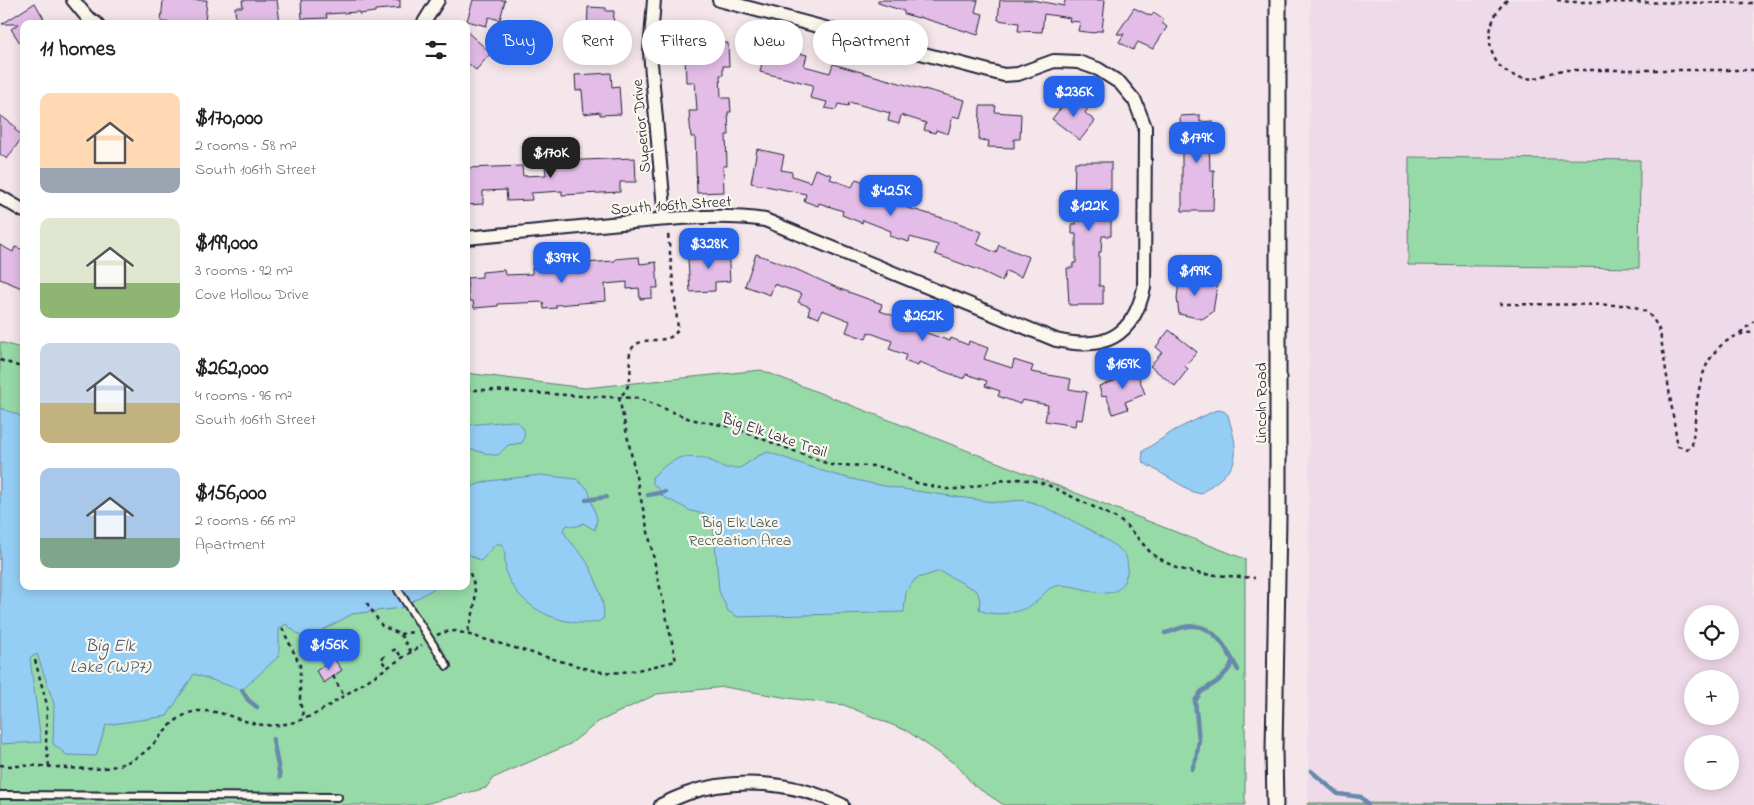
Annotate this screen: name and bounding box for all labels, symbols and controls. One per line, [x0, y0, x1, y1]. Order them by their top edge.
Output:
chip: Buy [485, 20, 553, 65]
chip: Rent [563, 20, 632, 65]
chip: Filters [642, 20, 725, 65]
chip: New [735, 20, 803, 65]
chip: Apartment [813, 20, 928, 65]
text: 11 homes [40, 35, 116, 65]
icon: filters [422, 36, 450, 64]
pin: $236K [1039, 76, 1109, 118]
street label: Superior Drive [626, 77, 658, 174]
text: $236K [1054, 80, 1094, 104]
text: $170,000 [195, 104, 263, 134]
icon: home [80, 113, 140, 173]
pin: $179K [1162, 121, 1232, 164]
text: $179K [1180, 126, 1214, 150]
text: 2 rooms · 58 m² [195, 134, 297, 158]
pin: $170K [516, 136, 586, 179]
text: $170K [533, 141, 569, 165]
text: South 106th Street [195, 158, 316, 182]
pin: $425K [856, 174, 926, 217]
text: $425K [870, 179, 912, 203]
street label: South 106th Street [610, 190, 733, 222]
pin: $122K [1054, 190, 1124, 232]
text: $122K [1070, 194, 1108, 218]
pin: $328K [674, 228, 744, 270]
text: $199,000 [195, 229, 258, 259]
text: $328K [690, 232, 728, 256]
icon: home [80, 238, 140, 298]
pin: $397K [527, 242, 597, 284]
text: $397K [544, 246, 580, 270]
pin: $199K [1160, 254, 1230, 297]
text: 3 rooms · 92 m² [195, 259, 293, 283]
text: $199K [1179, 259, 1211, 283]
text: Cove Hollow Drive [195, 283, 309, 307]
pin: $262K [888, 300, 958, 342]
text: $262K [903, 304, 943, 328]
pin: $169K [1088, 348, 1158, 390]
text: $169K [1106, 352, 1140, 376]
text: $262,000 [195, 354, 269, 384]
street label: Lincoln Road [1250, 362, 1274, 444]
icon: home [80, 363, 140, 423]
text: 4 rooms · 96 m² [195, 384, 292, 408]
street label: Big Elk Lake Trail [718, 406, 830, 465]
text: South 106th Street [195, 408, 316, 432]
text: $156,000 [195, 479, 266, 509]
icon: home [80, 488, 140, 548]
text: 2 rooms · 66 m² [195, 509, 296, 533]
park label: Big Elk Lake Recreation Area [689, 511, 791, 553]
text: Apartment [195, 533, 265, 557]
map controls [1684, 605, 1739, 790]
button: locate [1684, 605, 1739, 660]
pin: $156K [294, 628, 364, 671]
text: $156K [310, 633, 348, 657]
water label: Big Elk Lake (WP7) [70, 634, 152, 681]
button: + [1684, 670, 1739, 725]
button: − [1684, 735, 1739, 790]

